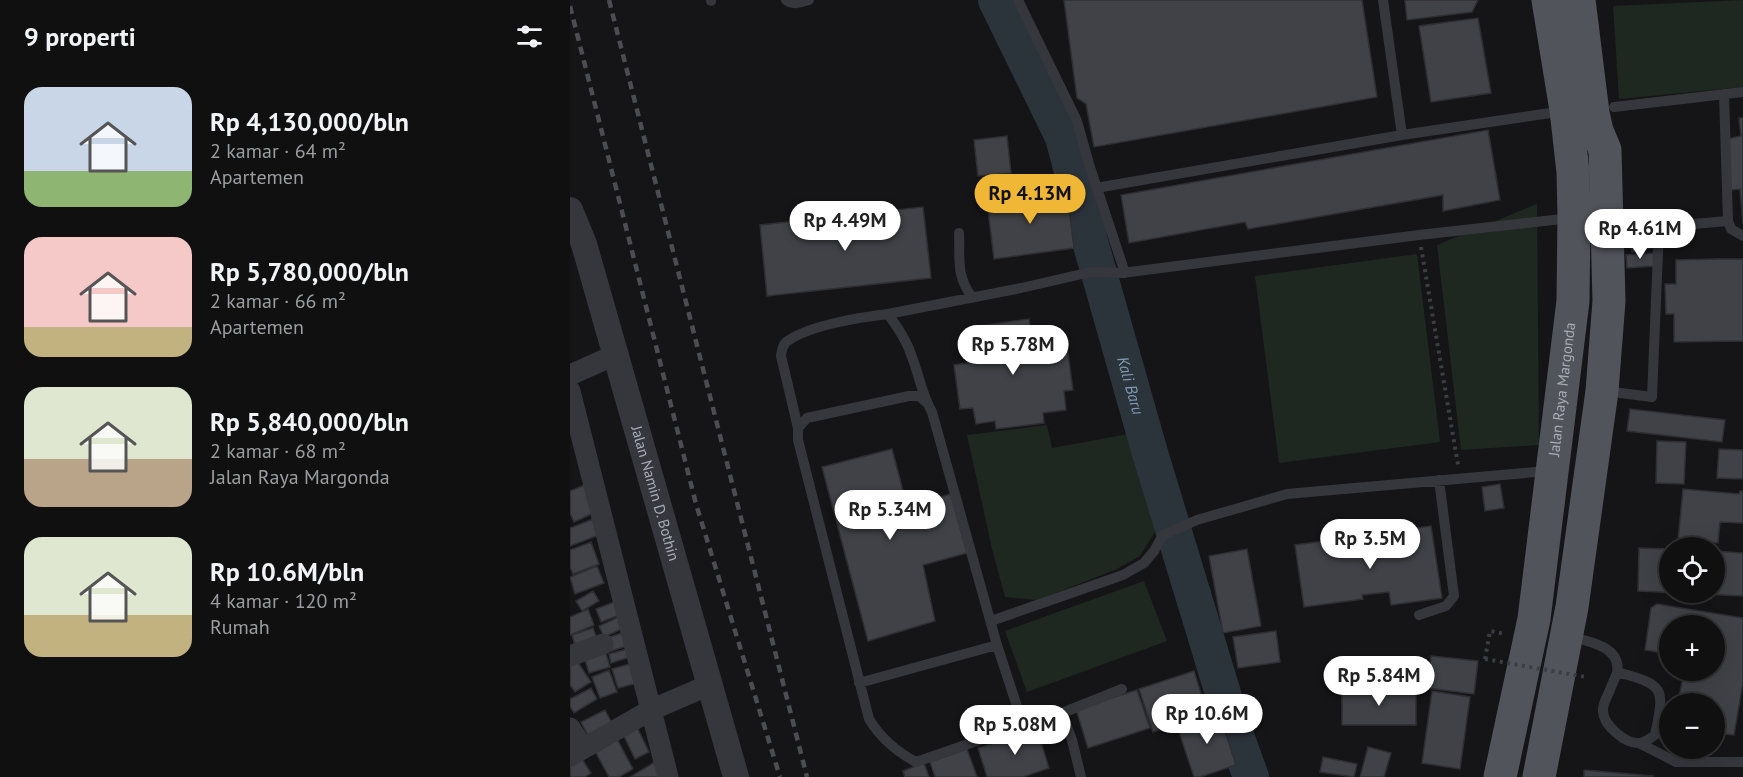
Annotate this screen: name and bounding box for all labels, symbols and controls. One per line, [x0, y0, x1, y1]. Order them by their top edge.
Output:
text: 9 properti [24, 20, 136, 53]
icon: filters [513, 20, 546, 53]
text: Rp 4,130,000/bln [210, 105, 409, 138]
icon: home [72, 111, 144, 183]
text: 2 kamar · 64 m² [210, 138, 346, 164]
text: Apartemen [210, 164, 304, 190]
pin: Rp 4.13M [968, 174, 1092, 225]
text: Rp 4.13M [989, 180, 1071, 206]
pin: Rp 4.49M [783, 201, 907, 252]
text: Rp 4.49M [804, 207, 886, 233]
pin: Rp 4.61M [1578, 209, 1702, 260]
text: Rp 4.61M [1599, 215, 1681, 241]
text: Rp 5,780,000/bln [210, 255, 409, 288]
icon: home [72, 261, 144, 333]
text: 2 kamar · 66 m² [210, 288, 346, 314]
text: Apartemen [210, 314, 304, 340]
street label: Jalan Raya Margonda [1544, 321, 1579, 458]
pin: Rp 5.78M [951, 325, 1075, 376]
text: Rp 5.78M [972, 331, 1054, 357]
water label: Kali Baru [1113, 354, 1149, 417]
text: Rp 5,840,000/bln [210, 405, 409, 438]
icon: home [72, 411, 144, 483]
street label: Jalan Namin D. Bothin [627, 422, 684, 563]
text: 2 kamar · 68 m² [210, 438, 346, 464]
text: Jalan Raya Margonda [210, 464, 390, 490]
pin: Rp 5.34M [828, 490, 952, 541]
text: Rp 5.34M [849, 496, 931, 522]
pin: Rp 3.5M [1315, 519, 1425, 570]
text: Rp 3.5M [1334, 525, 1406, 551]
map controls [1659, 537, 1725, 759]
button: locate [1659, 537, 1725, 603]
text: Rp 10.6M/bln [210, 555, 364, 588]
icon: home [72, 561, 144, 633]
text: 4 kamar · 120 m² [210, 588, 357, 614]
text: Rumah [210, 614, 270, 640]
button: + [1659, 615, 1725, 681]
pin: Rp 5.84M [1317, 656, 1441, 707]
text: Rp 5.84M [1338, 662, 1420, 688]
button: − [1659, 693, 1725, 759]
pin: Rp 10.6M [1145, 694, 1269, 745]
text: Rp 10.6M [1166, 700, 1248, 726]
pin: Rp 5.08M [953, 705, 1077, 756]
text: Rp 5.08M [974, 711, 1056, 737]

